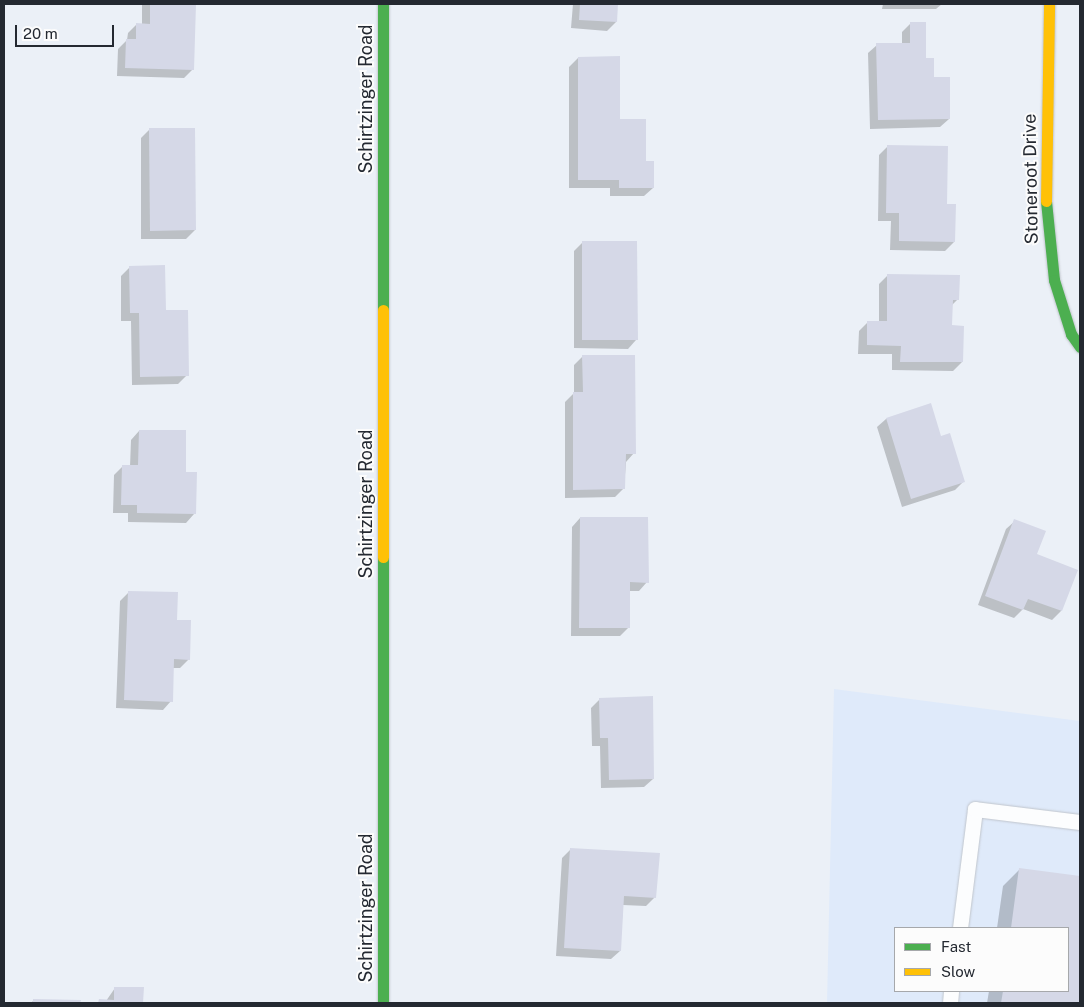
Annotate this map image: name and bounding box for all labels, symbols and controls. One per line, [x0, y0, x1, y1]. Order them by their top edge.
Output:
scale bar [18, 15, 116, 47]
street label: Schirtzinger Road [355, 24, 377, 174]
text: 20 m [23, 25, 58, 42]
street label: Stoneroot Drive [1019, 114, 1043, 244]
street label: Schirtzinger Road [355, 429, 377, 579]
street label: Schirtzinger Road [355, 833, 377, 983]
legend [894, 927, 1069, 992]
text: Fast [941, 938, 971, 955]
text: Slow [941, 963, 975, 980]

